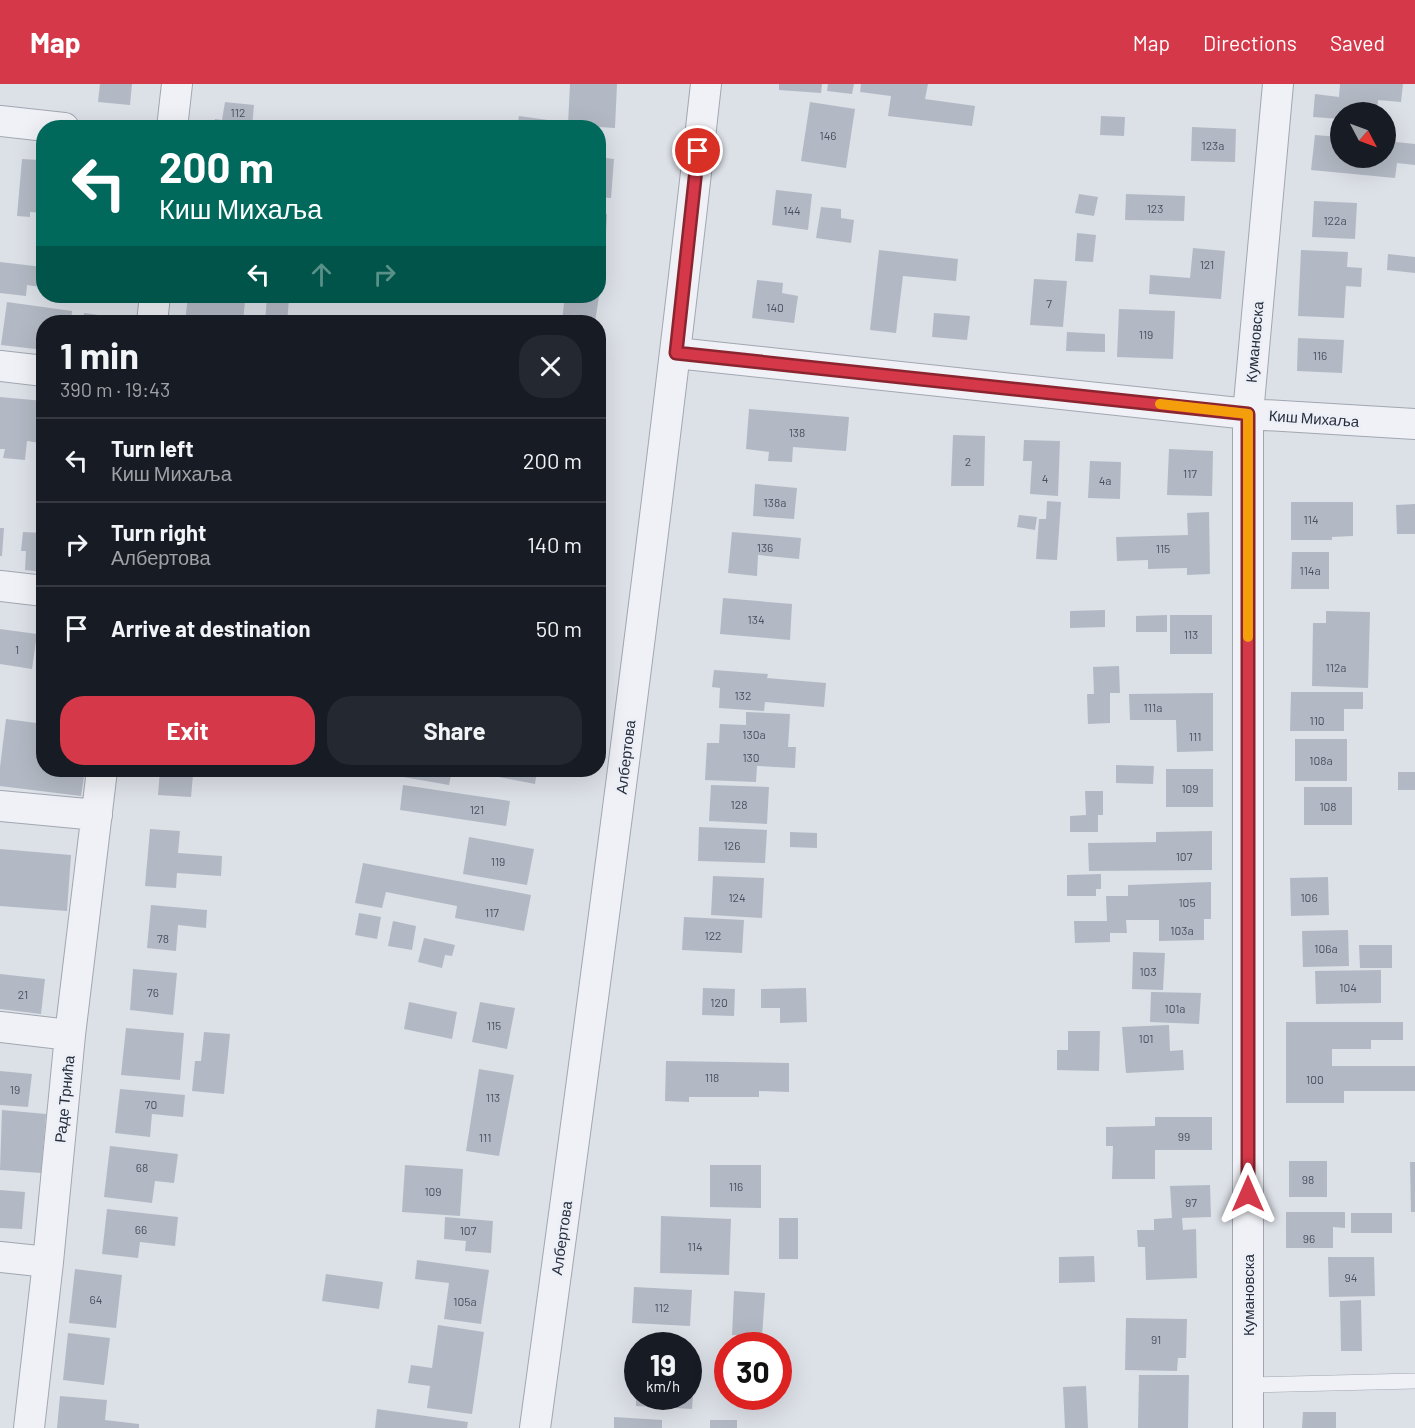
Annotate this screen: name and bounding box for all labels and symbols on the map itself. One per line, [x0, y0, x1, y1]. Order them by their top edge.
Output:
north arrow [1330, 102, 1396, 168]
house number: 112 [231, 105, 245, 119]
pin [672, 125, 723, 176]
house number: 146 [820, 128, 837, 142]
house number: 123a [1202, 138, 1224, 152]
house number: 123 [1147, 201, 1163, 215]
house number: 144 [783, 203, 801, 217]
house number: 122a [1323, 213, 1347, 227]
house number: 121 [1200, 257, 1214, 271]
house number: 7 [1046, 296, 1052, 310]
house number: 140 [766, 300, 784, 314]
street label: Кумановска [1241, 300, 1267, 384]
house number: 119 [1139, 327, 1153, 341]
house number: 116 [1313, 348, 1327, 362]
street label: Киш Михаља [1268, 406, 1360, 430]
house number: 138 [789, 425, 805, 439]
house number: 2 [965, 454, 971, 468]
house number: 117 [1183, 466, 1197, 480]
house number: 4 [1042, 471, 1048, 485]
house number: 4a [1099, 473, 1111, 487]
house number: 138a [764, 495, 786, 509]
house number: 114 [1303, 512, 1319, 526]
house number: 136 [757, 540, 773, 554]
house number: 115 [1156, 541, 1170, 555]
house number: 114a [1299, 563, 1321, 577]
house number: 134 [748, 612, 765, 626]
house number: 113 [1184, 627, 1198, 641]
house number: 1 [15, 642, 19, 656]
house number: 112a [1325, 660, 1347, 674]
house number: 132 [735, 688, 751, 702]
house number: 111a [1144, 700, 1162, 714]
house number: 110 [1309, 713, 1325, 727]
street label: Албертова [612, 718, 639, 795]
house number: 130a [742, 727, 766, 741]
house number: 111 [1189, 729, 1201, 743]
house number: 130 [742, 750, 760, 764]
house number: 108a [1309, 753, 1333, 767]
house number: 109 [1181, 781, 1199, 795]
house number: 128 [731, 797, 747, 811]
house number: 108 [1319, 799, 1337, 813]
house number: 121 [470, 802, 484, 816]
house number: 126 [724, 838, 740, 852]
house number: 107 [1176, 849, 1193, 863]
house number: 119 [491, 854, 505, 868]
house number: 124 [728, 890, 746, 904]
house number: 106 [1300, 890, 1318, 904]
house number: 105 [1178, 895, 1196, 909]
house number: 117 [485, 905, 499, 919]
house number: 103a [1170, 923, 1194, 937]
house number: 122 [704, 928, 722, 942]
house number: 78 [157, 931, 169, 945]
house number: 106a [1314, 941, 1338, 955]
house number: 103 [1139, 964, 1157, 978]
house number: 104 [1339, 980, 1357, 994]
house number: 76 [147, 985, 159, 999]
house number: 21 [18, 987, 28, 1001]
house number: 120 [710, 995, 728, 1009]
house number: 101a [1165, 1001, 1185, 1015]
house number: 115 [487, 1018, 501, 1032]
house number: 101 [1139, 1031, 1153, 1045]
street label: Раде Трнића [50, 1054, 78, 1144]
house number: 118 [705, 1070, 719, 1084]
house number: 100 [1306, 1072, 1324, 1086]
house number: 19 [10, 1082, 20, 1096]
house number: 113 [486, 1090, 500, 1104]
house number: 70 [145, 1097, 157, 1111]
house number: 99 [1178, 1129, 1190, 1143]
house number: 111 [479, 1130, 491, 1144]
house number: 68 [136, 1160, 148, 1174]
position arrow [1216, 1162, 1280, 1226]
house number: 98 [1302, 1172, 1314, 1186]
house number: 116 [729, 1179, 743, 1193]
house number: 109 [424, 1184, 442, 1198]
house number: 97 [1185, 1195, 1197, 1209]
street label: Албертова [547, 1199, 575, 1276]
house number: 66 [135, 1222, 147, 1236]
house number: 107 [460, 1223, 477, 1237]
house number: 96 [1303, 1231, 1315, 1245]
house number: 114 [687, 1239, 703, 1253]
street label: Кумановска [1239, 1253, 1257, 1336]
house number: 94 [1345, 1270, 1357, 1284]
house number: 64 [90, 1292, 102, 1306]
house number: 105a [453, 1294, 477, 1308]
house number: 112 [655, 1300, 669, 1314]
speed limit sign: 30 [714, 1332, 792, 1410]
house number: 91 [1151, 1332, 1161, 1346]

